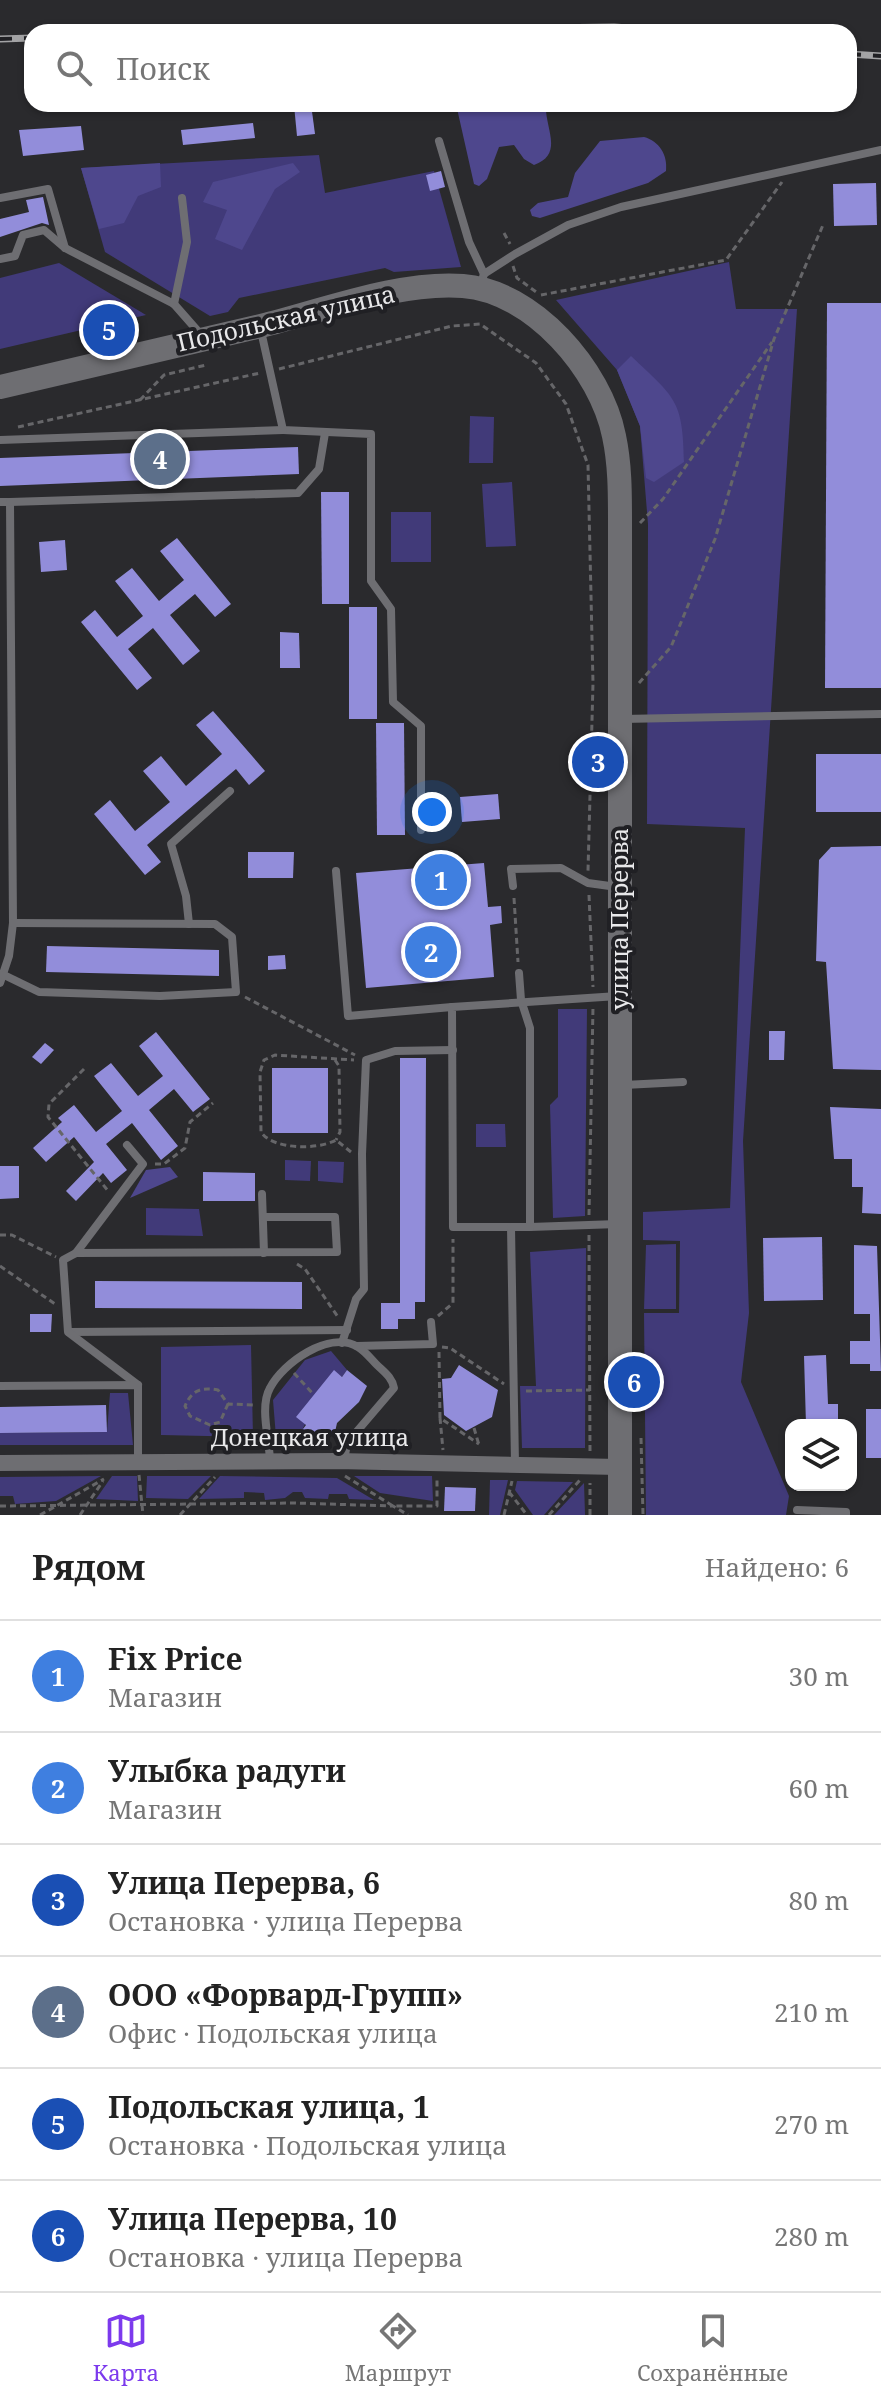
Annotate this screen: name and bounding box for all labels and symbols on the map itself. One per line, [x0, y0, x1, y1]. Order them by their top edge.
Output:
street label: Подольская улица [173, 276, 398, 359]
pin: 5 [83, 300, 135, 360]
pin: 4 [134, 429, 186, 489]
pin: 3 [572, 732, 624, 792]
your location [412, 792, 452, 832]
street label: улица Перерва [602, 828, 635, 1010]
pin: 1 [415, 850, 467, 910]
pin: 2 [405, 922, 457, 982]
pin: 6 [608, 1352, 660, 1412]
street label: Донецкая улица [211, 1420, 409, 1453]

